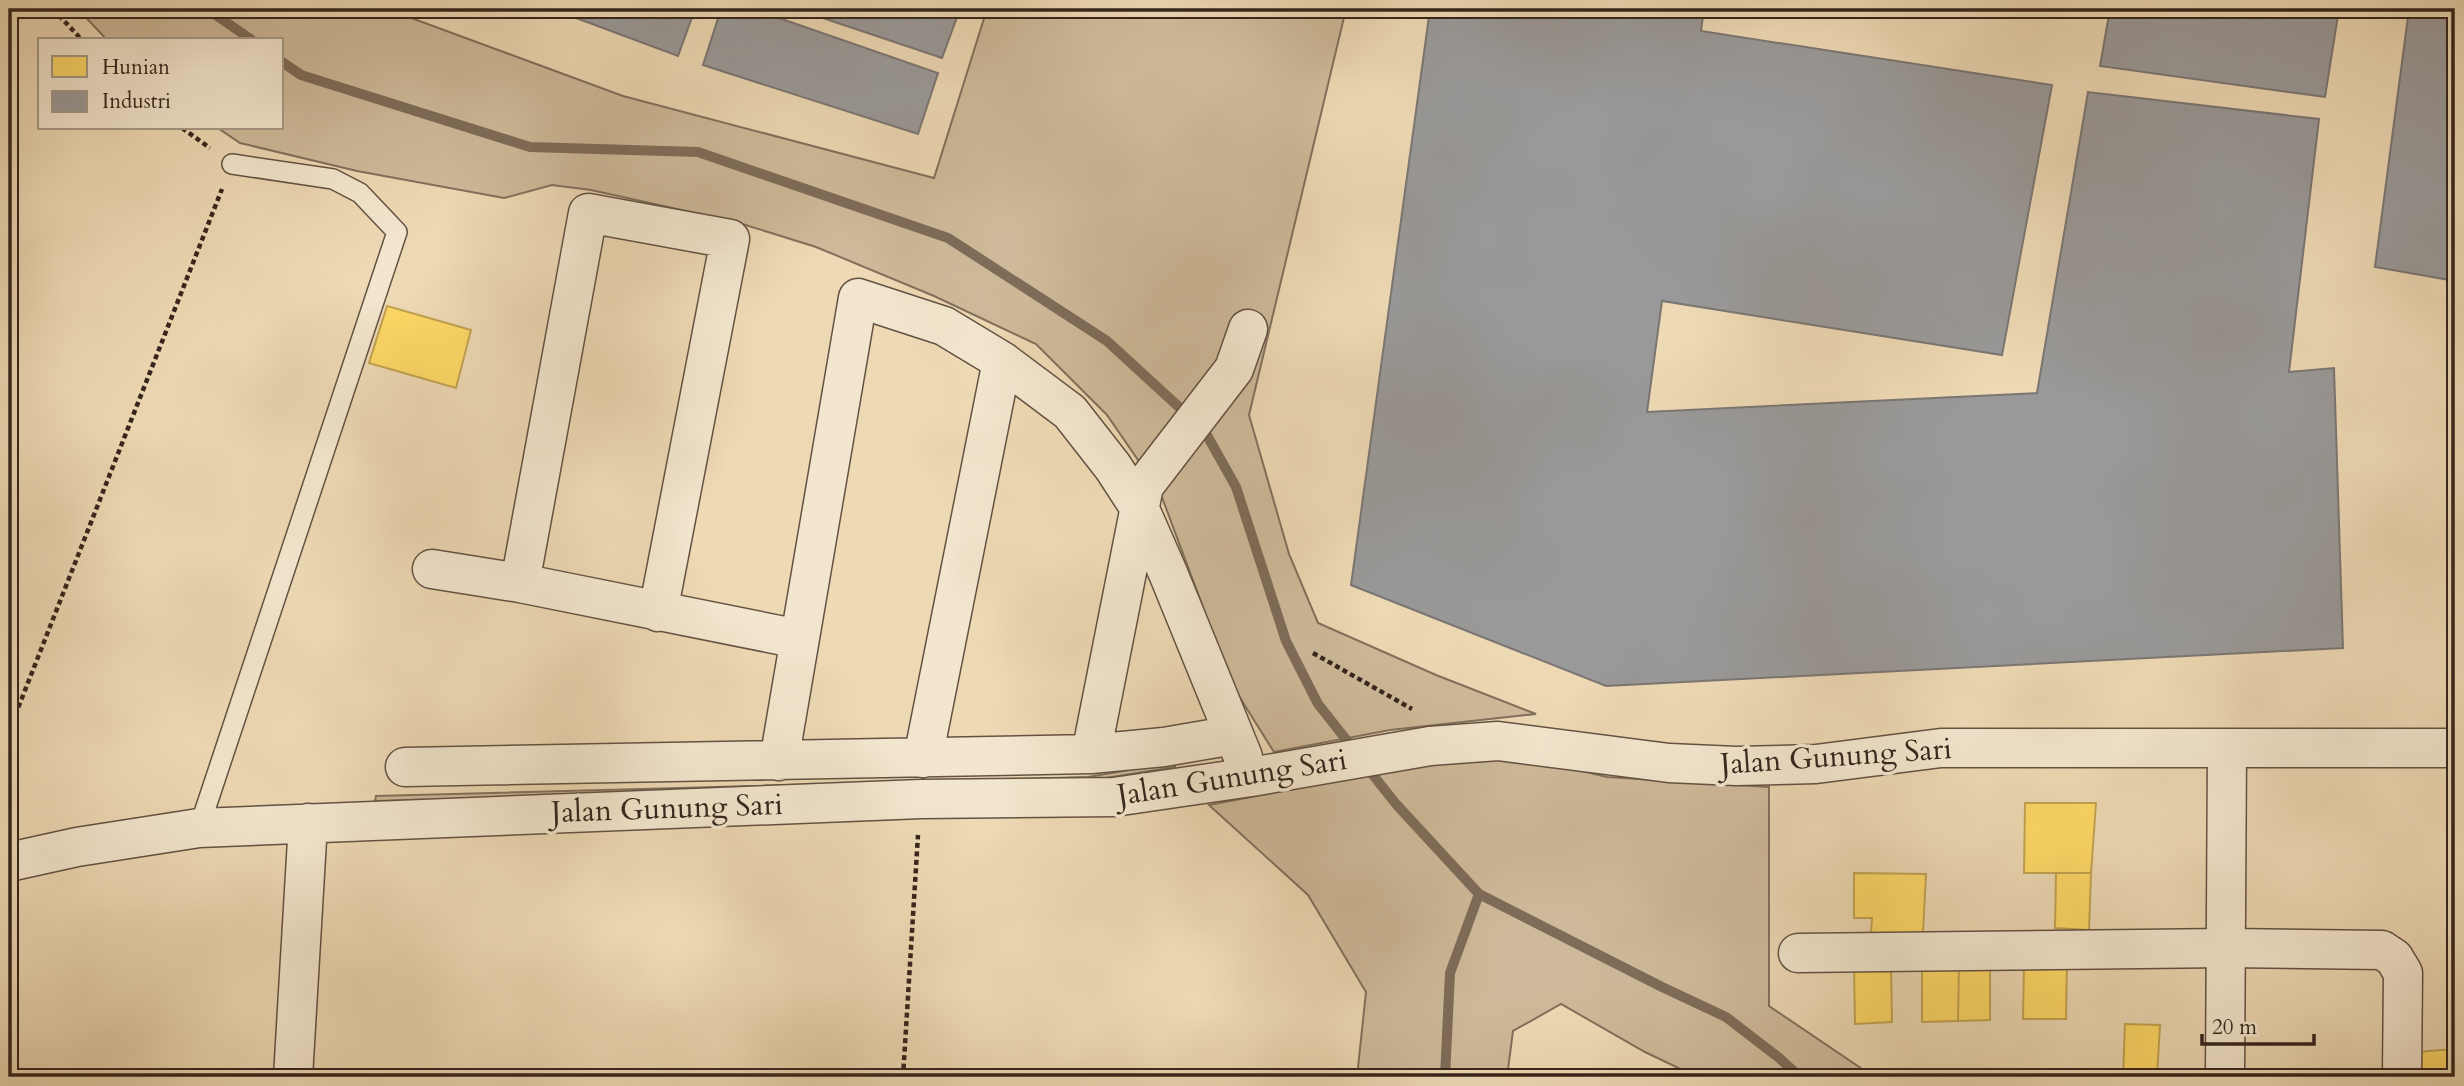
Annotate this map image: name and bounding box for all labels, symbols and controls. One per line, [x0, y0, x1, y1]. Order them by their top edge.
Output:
legend [38, 38, 284, 130]
text: Hunian [102, 53, 170, 82]
text: Industri [102, 87, 171, 116]
street label: Jalan Gunung Sari [1715, 728, 1953, 785]
street label: Jalan Gunung Sari [1110, 739, 1350, 817]
street label: Jalan Gunung Sari [546, 784, 784, 833]
scale bar [2202, 1002, 2314, 1046]
text: 20 m [2212, 1013, 2257, 1042]

